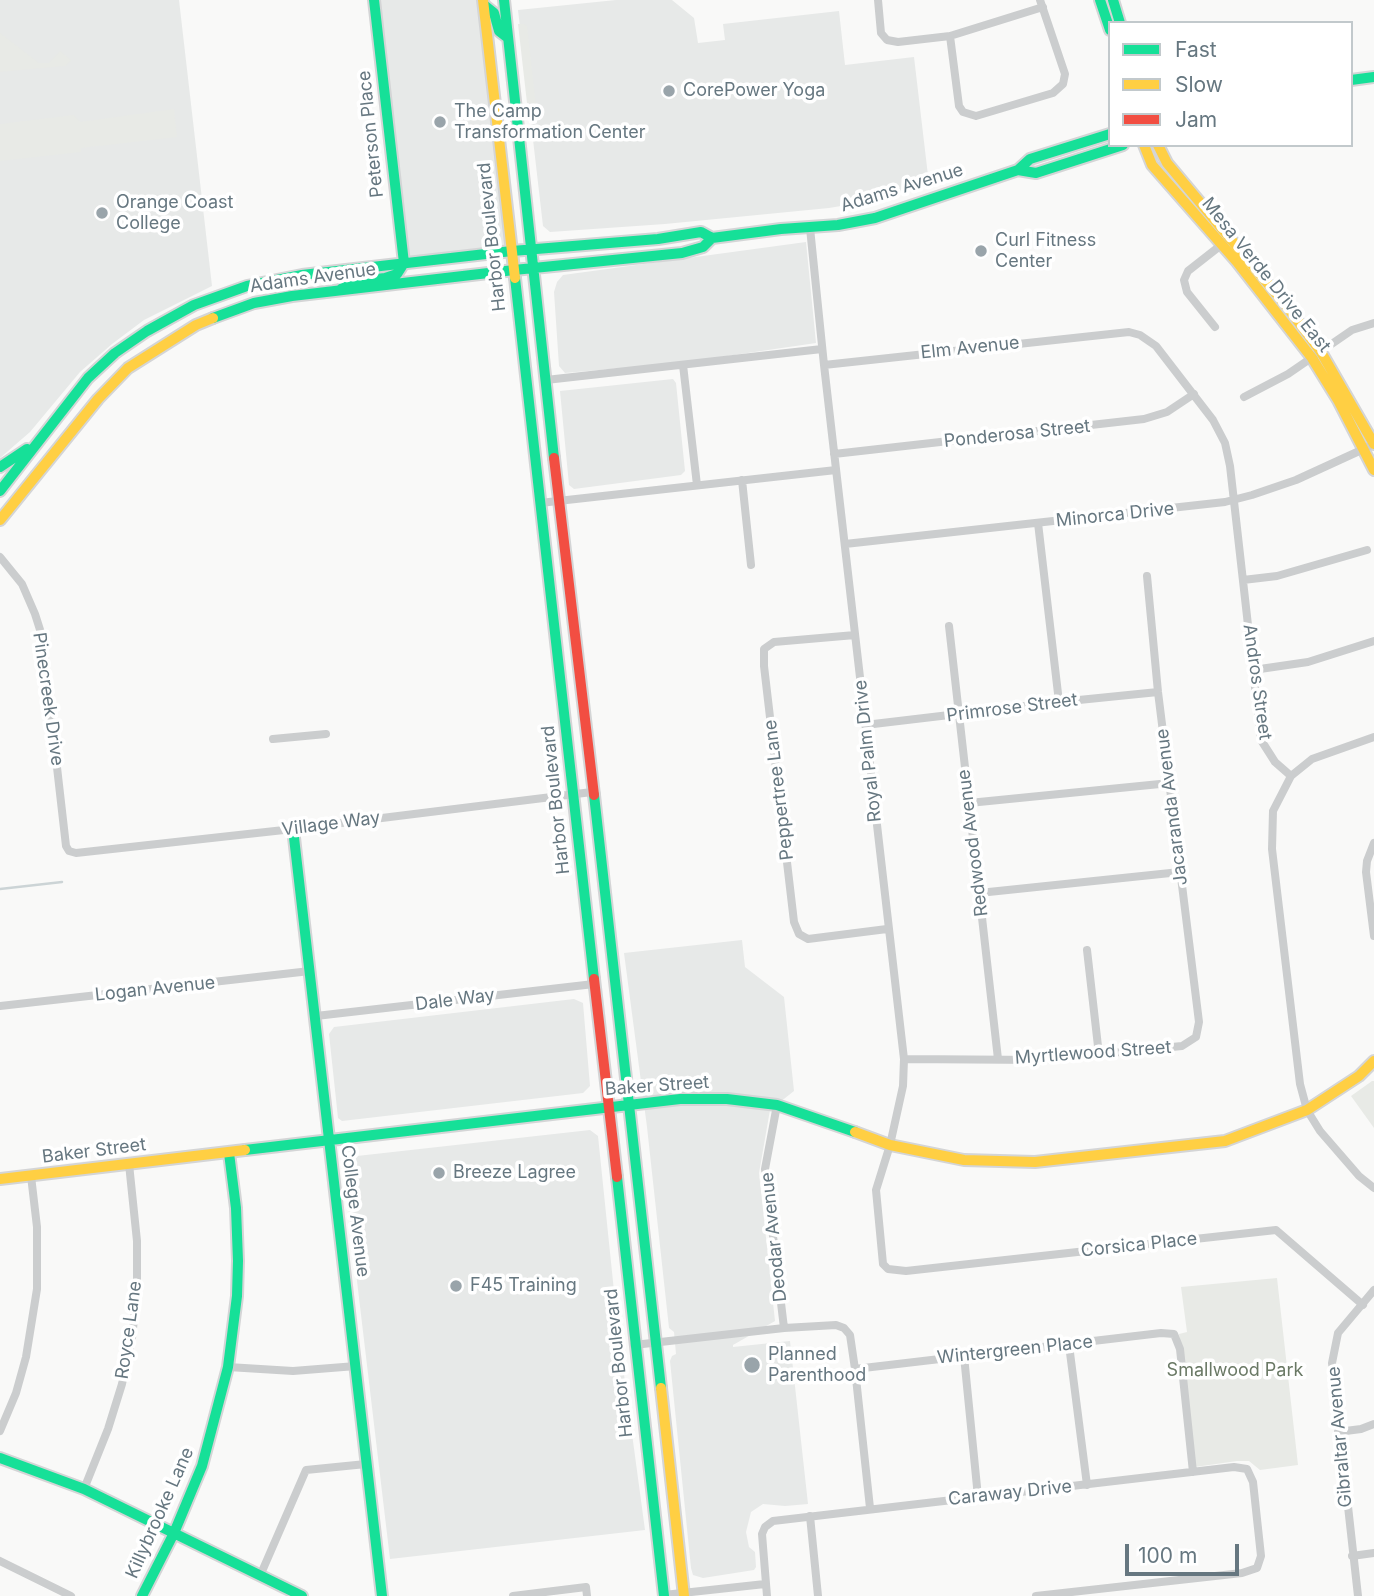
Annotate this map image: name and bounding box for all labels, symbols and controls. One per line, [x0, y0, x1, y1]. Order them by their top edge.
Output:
legend [1108, 21, 1353, 147]
text: Fast [1175, 37, 1217, 62]
street label: Peterson Place [354, 69, 388, 199]
text: Slow [1175, 72, 1223, 97]
place label: CorePower Yoga [683, 80, 825, 102]
marker: CorePower Yoga [661, 83, 677, 99]
place label: The Camp Transformation Center [454, 101, 645, 144]
text: Jam [1175, 107, 1217, 132]
marker: The Camp Transformation Center [432, 114, 448, 130]
street label: Adams Avenue [838, 159, 966, 217]
street label: Harbor Boulevard [473, 162, 511, 312]
place label: Orange Coast College [116, 192, 233, 234]
street label: Mesa Verde Drive East [1197, 193, 1335, 357]
marker: Orange Coast College [94, 205, 110, 221]
place label: Curl Fitness Center [995, 230, 1096, 272]
marker: Curl Fitness Center [973, 243, 989, 259]
street label: Adams Avenue [249, 258, 377, 298]
street label: Elm Avenue [920, 332, 1020, 364]
street label: Ponderosa Street [943, 416, 1091, 452]
street label: Minorca Drive [1055, 498, 1175, 532]
street label: Andros Street [1238, 623, 1276, 741]
street label: Pinecreek Drive [28, 631, 68, 767]
street label: Royal Palm Drive [850, 679, 886, 823]
street label: Primrose Street [945, 689, 1079, 727]
street label: Peppertree Lane [760, 719, 798, 861]
street label: Harbor Boulevard [537, 725, 575, 875]
street label: Jacaranda Avenue [1152, 727, 1192, 887]
street label: Redwood Avenue [953, 768, 993, 918]
street label: Village Way [281, 807, 381, 841]
street label: Logan Avenue [94, 972, 216, 1006]
street label: Dale Way [414, 984, 496, 1016]
street label: Myrtlewood Street [1014, 1037, 1172, 1069]
street label: Baker Street [604, 1072, 710, 1100]
street label: Baker Street [41, 1134, 147, 1168]
street label: College Avenue [336, 1144, 374, 1278]
place label: Breeze Lagree [453, 1162, 576, 1184]
marker: Breeze Lagree [431, 1165, 447, 1181]
street label: Deodar Avenue [756, 1171, 792, 1303]
street label: Corsica Place [1080, 1228, 1198, 1262]
place label: F45 Training [470, 1275, 577, 1297]
marker: F45 Training [448, 1278, 464, 1294]
street label: Royce Lane [111, 1280, 147, 1380]
street label: Harbor Boulevard [600, 1288, 638, 1438]
street label: Wintergreen Place [936, 1331, 1094, 1369]
place label: Planned Parenthood [768, 1344, 866, 1386]
marker: Planned Parenthood [742, 1355, 762, 1375]
park label: Smallwood Park [1167, 1360, 1303, 1382]
street label: Gibraltar Avenue [1323, 1366, 1357, 1508]
street label: Killybrooke Lane [121, 1444, 199, 1582]
street label: Caraway Drive [947, 1476, 1073, 1510]
scale bar [1129, 1530, 1243, 1574]
text: 100 m [1138, 1543, 1197, 1568]

